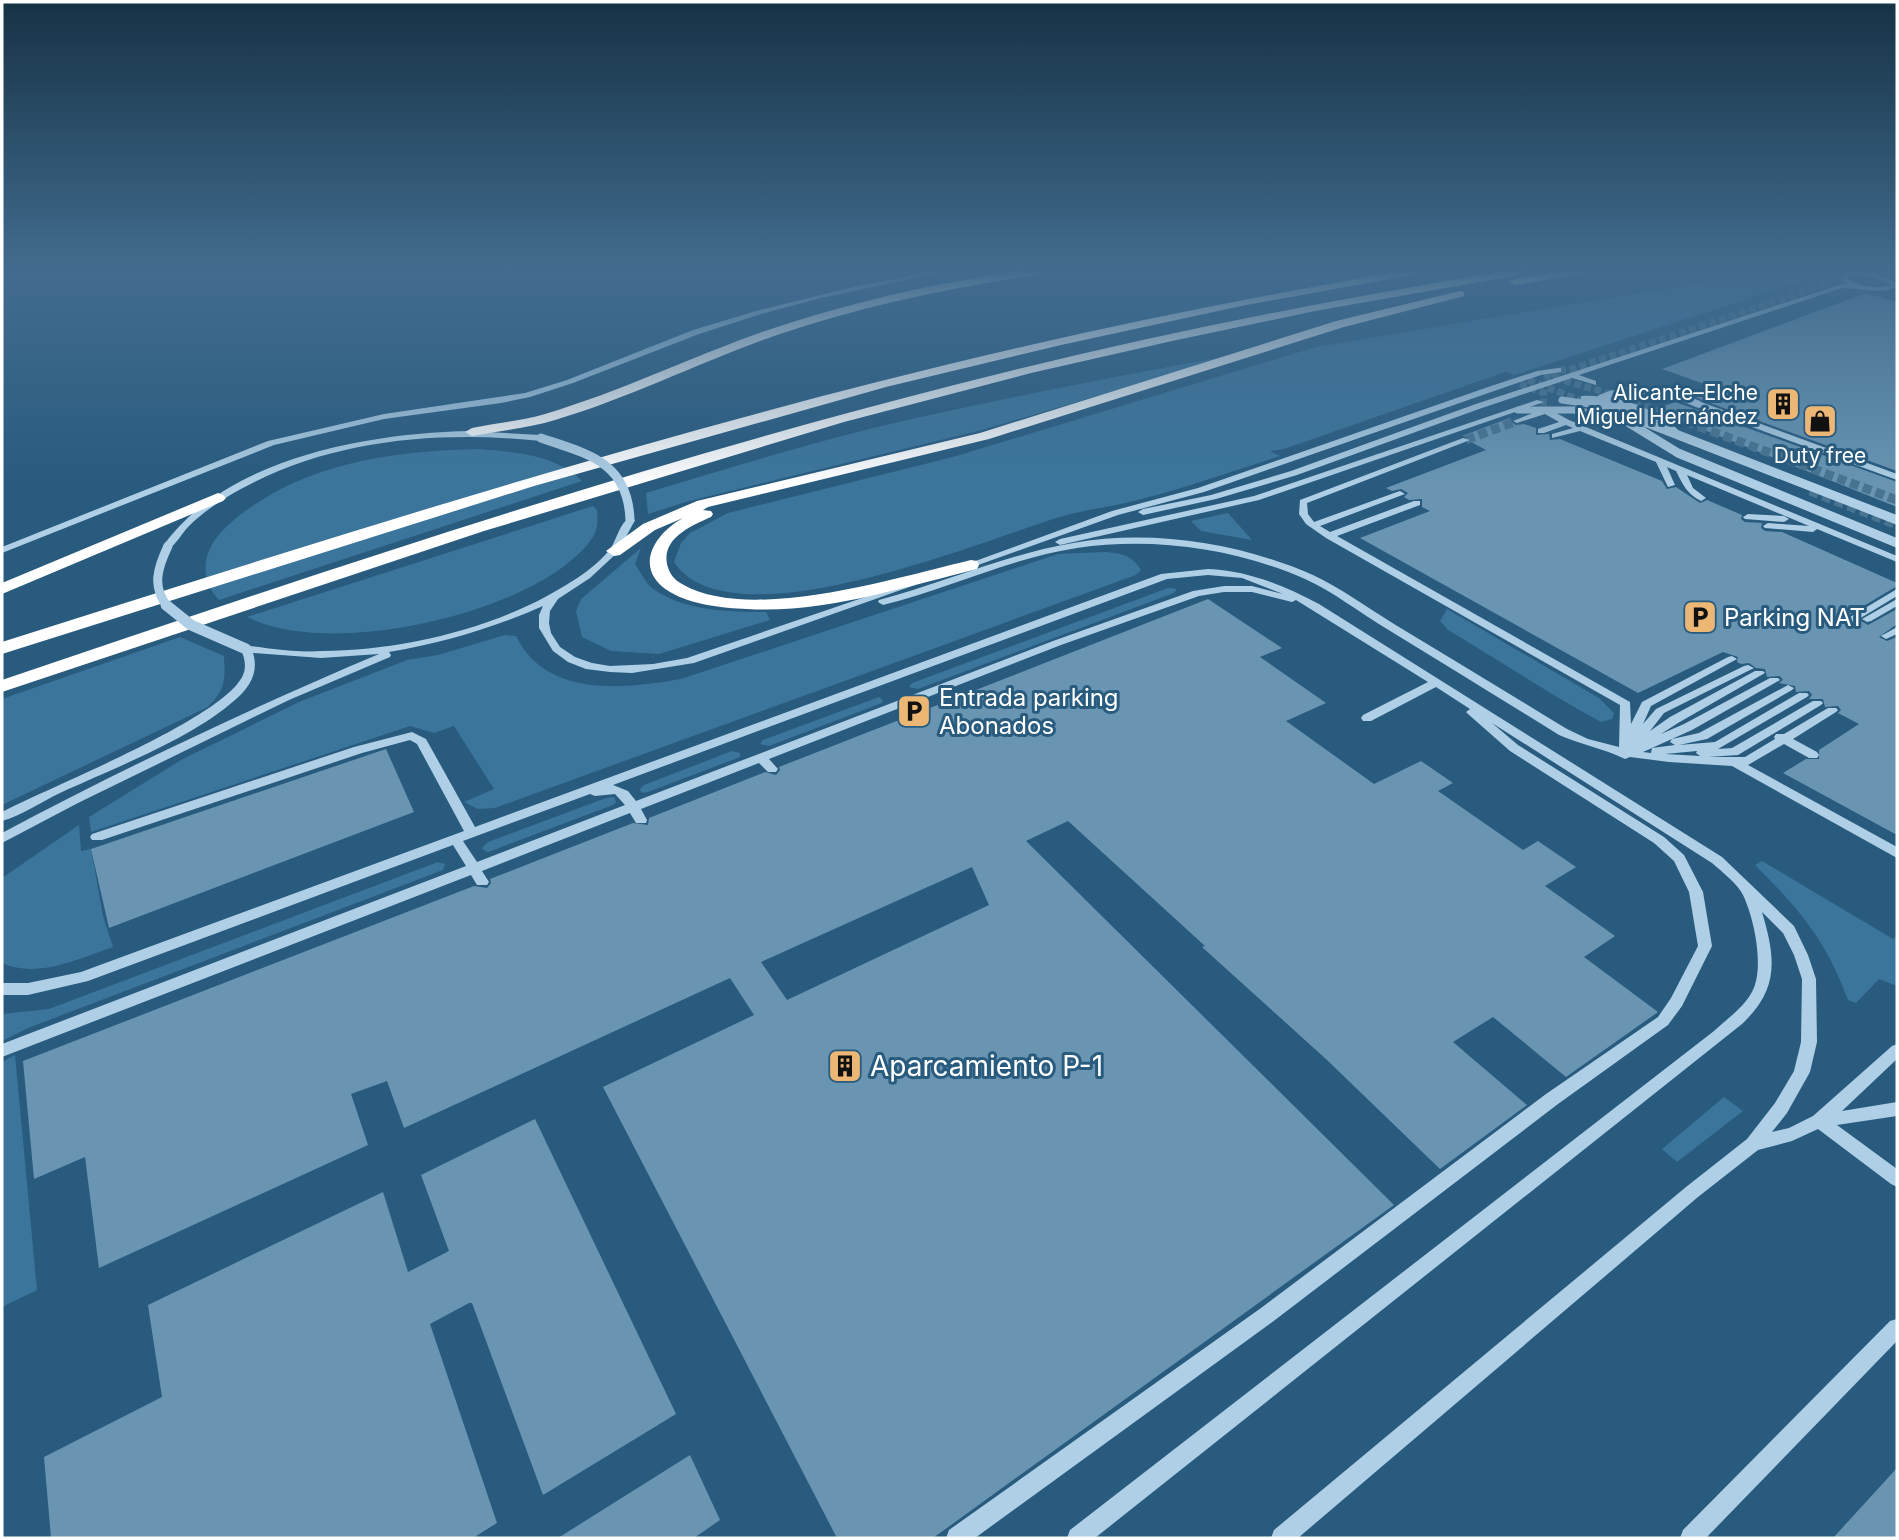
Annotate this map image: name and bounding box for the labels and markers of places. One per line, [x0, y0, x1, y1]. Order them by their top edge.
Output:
place label: Alicante–Elche Miguel Hernández [1576, 380, 1758, 429]
building icon: Alicante–Elche Miguel Hernández [1764, 385, 1802, 423]
shop icon: Duty free [1801, 402, 1839, 440]
place label: Duty free [1774, 443, 1866, 468]
parking icon: Parking NAT [1681, 598, 1719, 636]
place label: Parking NAT [1724, 603, 1865, 632]
place label: Entrada parking Abonados [939, 683, 1119, 740]
parking icon: Entrada parking Abonados [895, 692, 933, 730]
building icon: Aparcamiento P-1 [826, 1047, 864, 1085]
place label: Aparcamiento P-1 [870, 1049, 1103, 1083]

